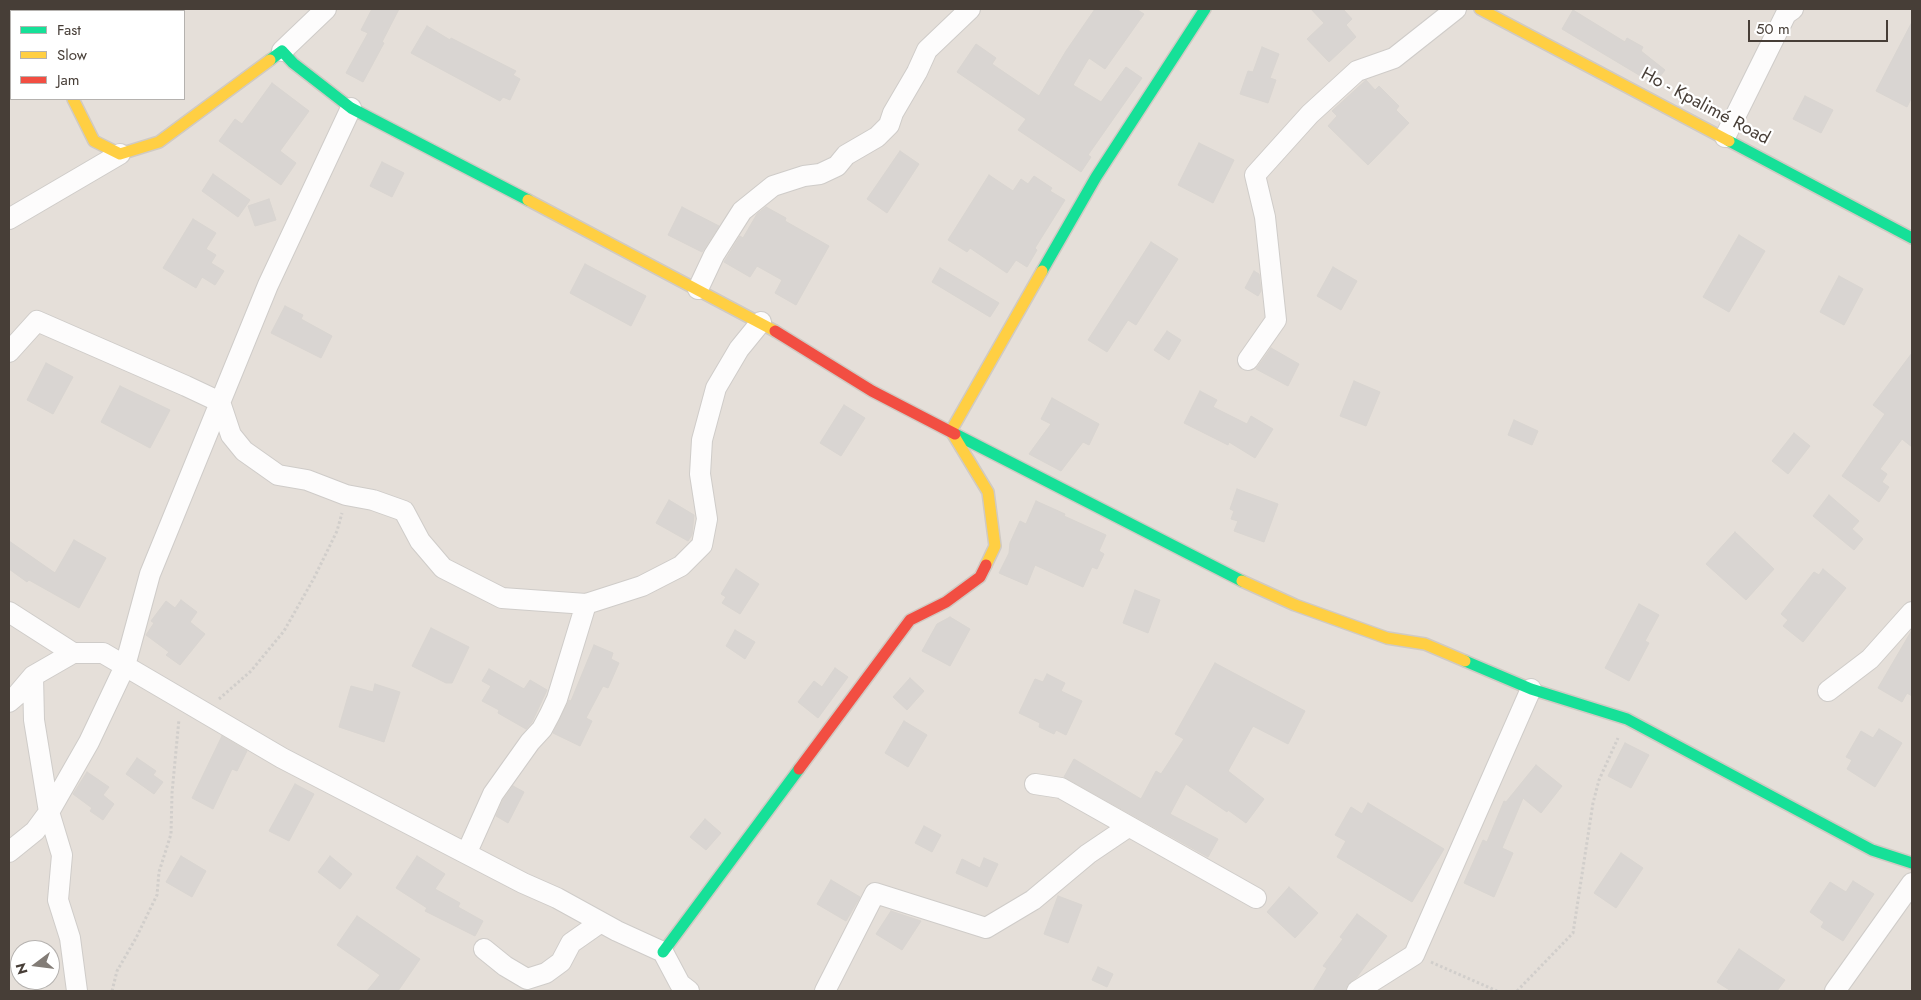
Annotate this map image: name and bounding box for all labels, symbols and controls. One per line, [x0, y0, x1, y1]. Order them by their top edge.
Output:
legend [10, 10, 185, 100]
scale bar [1751, 10, 1891, 42]
text: 50 m [1756, 18, 1790, 40]
text: Fast [57, 19, 81, 41]
text: Slow [57, 44, 87, 66]
street label: Ho - Kpalimé Road [1637, 64, 1773, 150]
text: Jam [57, 69, 80, 91]
north arrow [10, 940, 60, 990]
text: N [10, 961, 33, 977]

